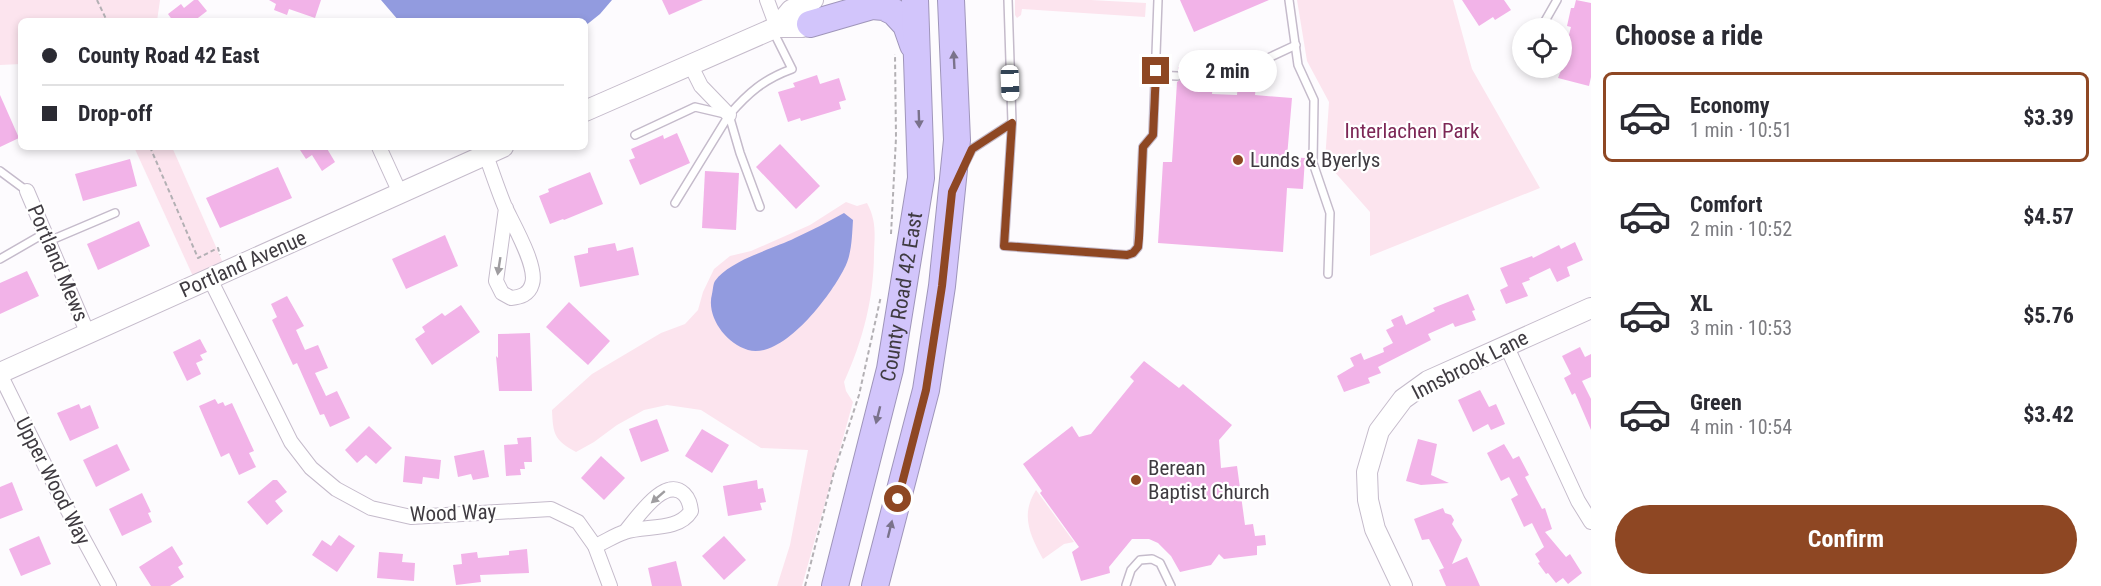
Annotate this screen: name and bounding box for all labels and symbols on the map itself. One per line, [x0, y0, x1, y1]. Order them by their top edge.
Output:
callout: 2 min [1177, 50, 1276, 92]
one-way arrow [949, 51, 958, 70]
route end [1142, 57, 1169, 84]
car [1000, 65, 1020, 101]
one-way arrow [914, 110, 923, 129]
park label: Interlachen Park [1345, 119, 1480, 143]
place label: Lunds & Byerlys [1250, 148, 1380, 172]
marker: Lunds & Byerlys [1231, 153, 1245, 167]
street label: Portland Mews [23, 201, 93, 325]
street label: County Road 42 East [875, 210, 927, 384]
street label: Portland Avenue [176, 225, 310, 303]
one-way arrow [494, 257, 503, 276]
street label: Innsbrook Lane [1408, 325, 1532, 405]
one-way arrow [872, 406, 882, 424]
street label: Upper Wood Way [11, 413, 96, 549]
place label: Berean Baptist Church [1148, 456, 1270, 504]
marker: Berean Baptist Church [1129, 473, 1143, 487]
route start [884, 485, 911, 512]
one-way arrow [650, 490, 666, 503]
street label: Wood Way [409, 499, 497, 526]
one-way arrow [886, 520, 895, 538]

